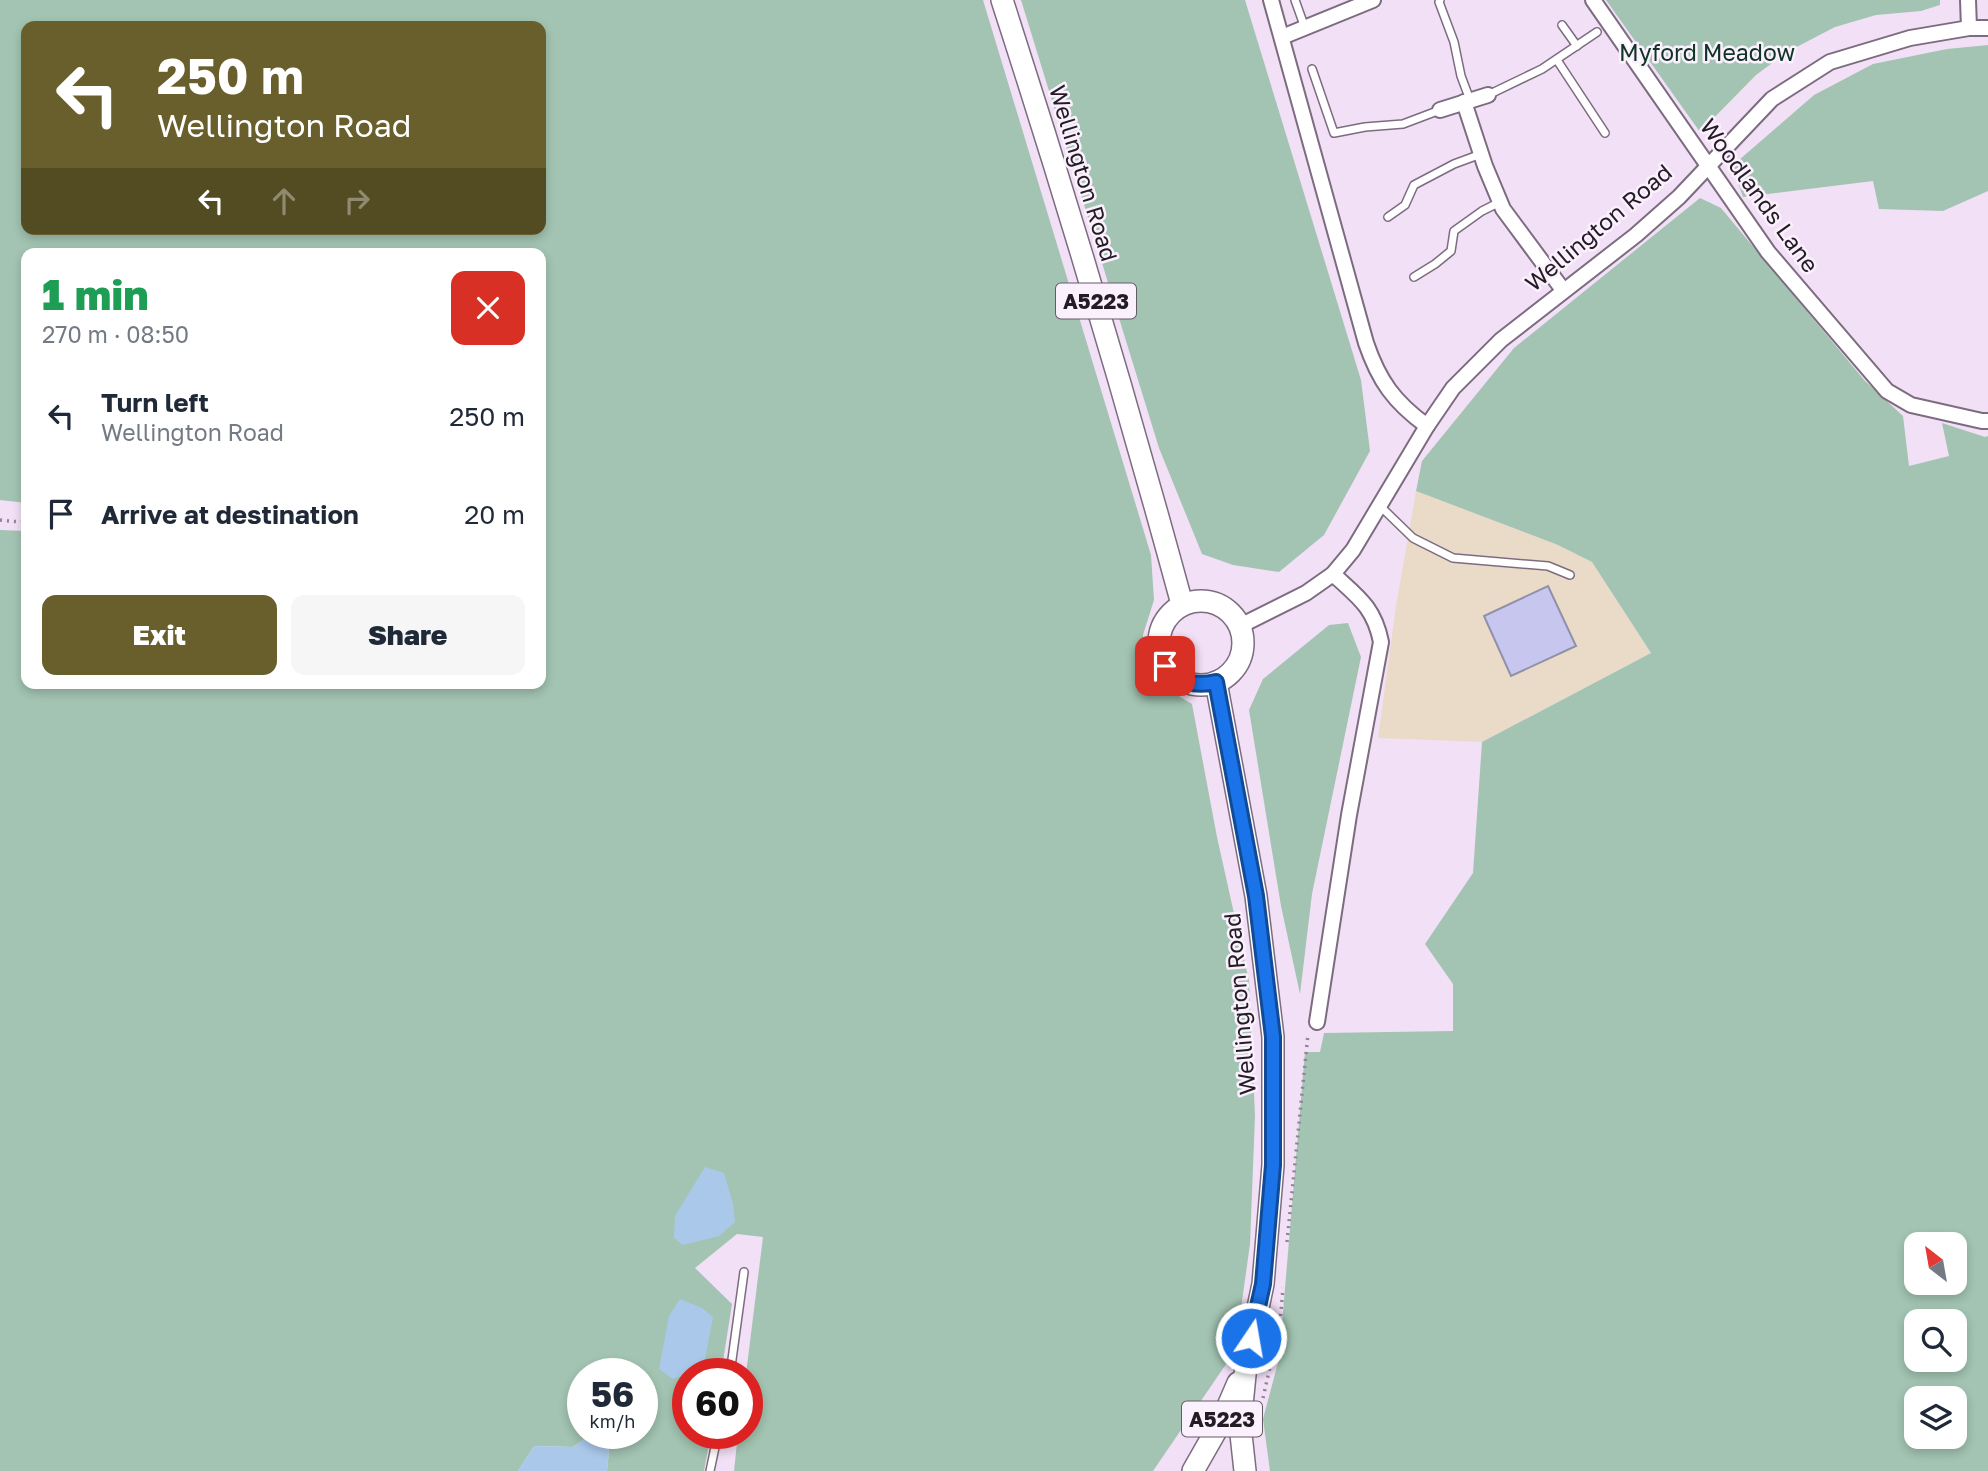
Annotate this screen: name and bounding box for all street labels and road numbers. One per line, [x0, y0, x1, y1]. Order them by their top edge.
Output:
street label: Wellington Road [1044, 81, 1124, 265]
street label: Woodlands Lane [1695, 113, 1825, 277]
street label: Wellington Road [1519, 157, 1677, 297]
road number: A5223 [1056, 284, 1136, 318]
street label: Wellington Road [1217, 912, 1261, 1096]
road number: A5223 [1182, 1402, 1262, 1436]

